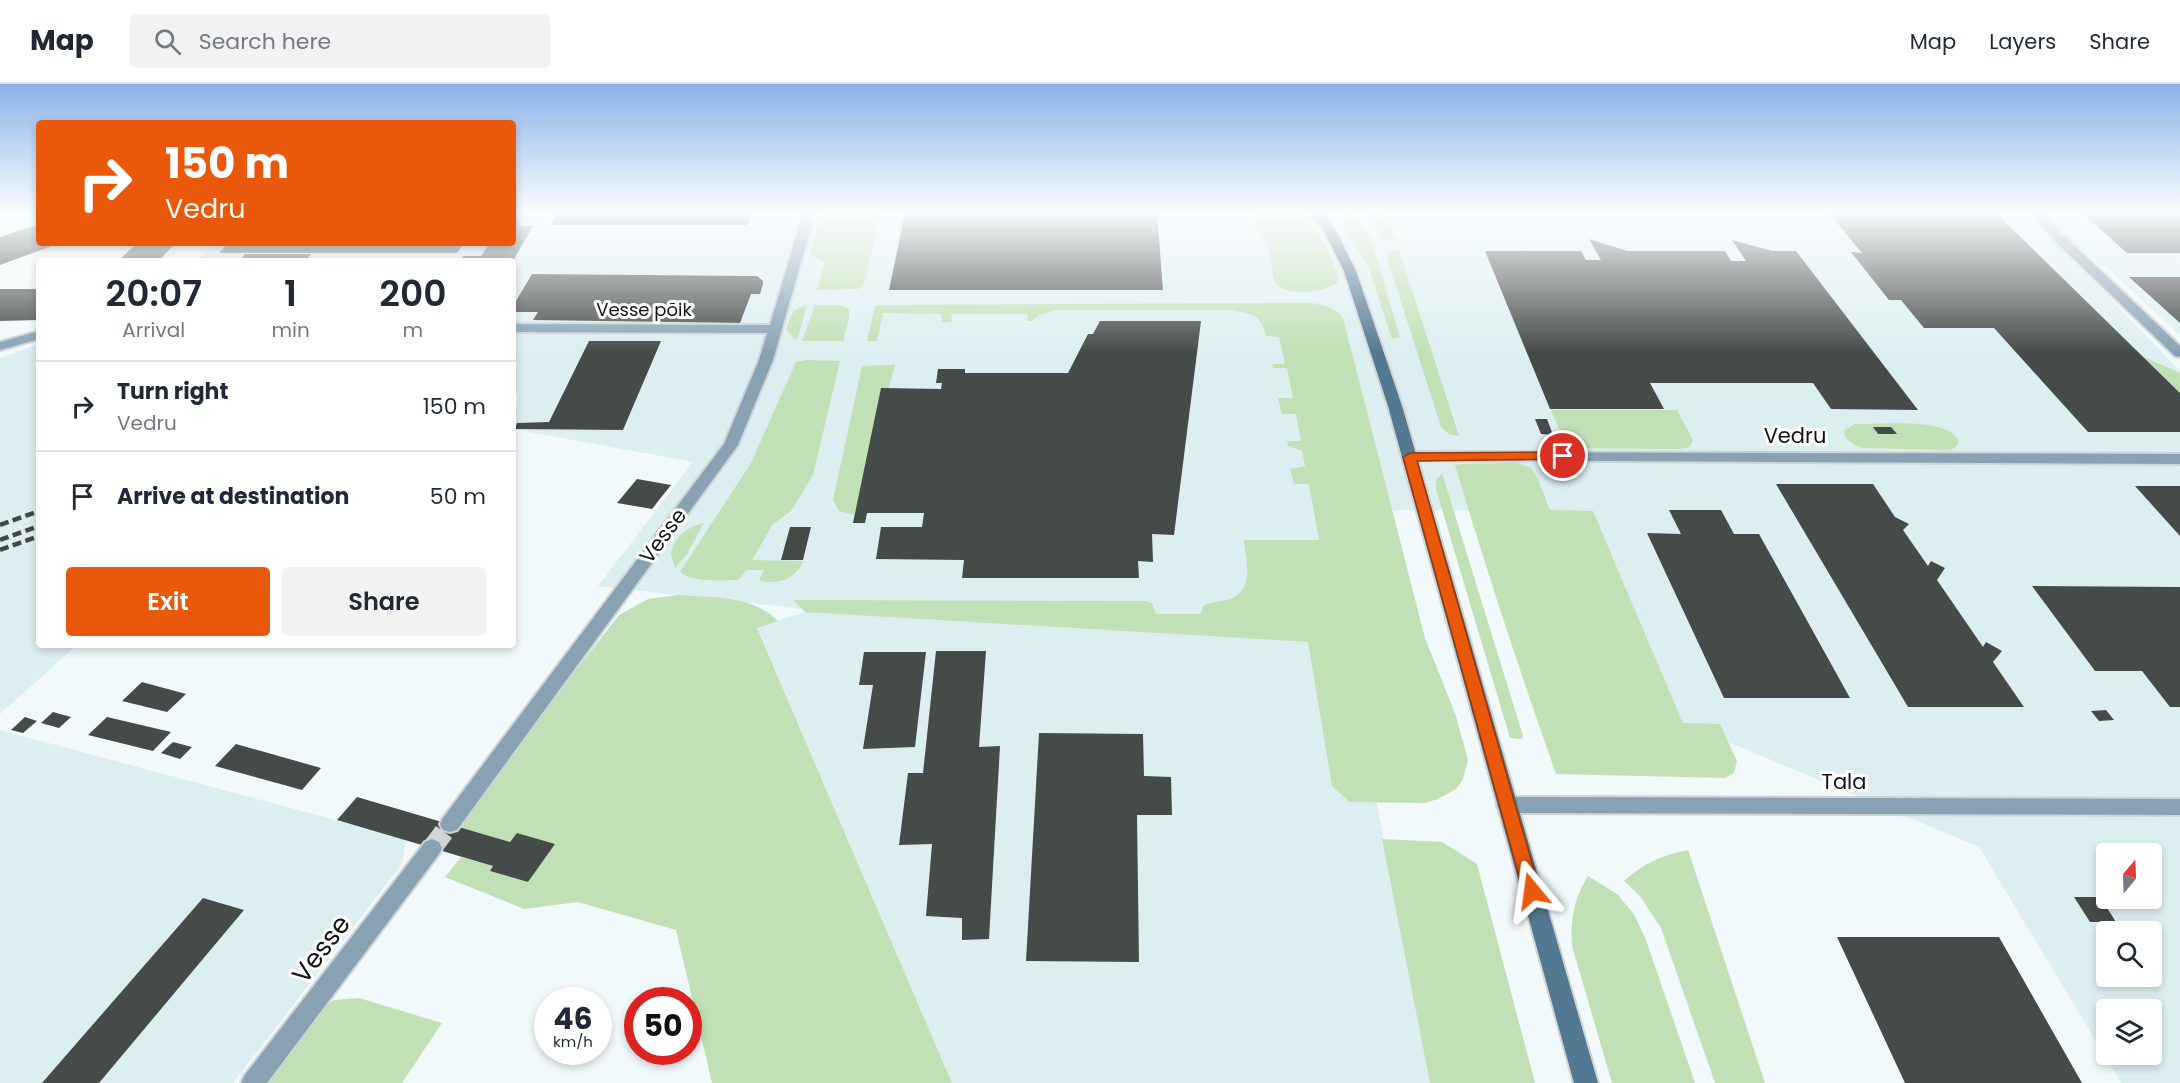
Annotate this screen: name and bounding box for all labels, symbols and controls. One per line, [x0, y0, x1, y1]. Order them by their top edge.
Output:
search box [130, 14, 550, 68]
text: Map [30, 21, 94, 60]
icon: search [151, 25, 184, 58]
text: Search here [199, 26, 331, 57]
text: Map [1910, 27, 1956, 56]
text: Layers [1989, 27, 2056, 56]
text: Share [2089, 27, 2150, 56]
text: 150 m [165, 134, 289, 193]
icon: right [66, 144, 144, 222]
text: Vedru [165, 190, 246, 227]
text: 20:07 [106, 268, 202, 319]
text: 1 [284, 268, 297, 319]
text: 200 [379, 268, 446, 319]
street label: Vesse põik [596, 297, 692, 322]
text: Arrival [122, 316, 185, 344]
text: min [271, 316, 310, 344]
text: m [403, 316, 423, 344]
text: Turn right [117, 376, 228, 407]
icon: right [66, 390, 99, 423]
text: 150 m [423, 391, 486, 422]
text: Vedru [117, 409, 177, 437]
street label: Vedru [1764, 421, 1826, 450]
pin [1537, 430, 1588, 481]
icon: arrive [1546, 439, 1579, 472]
icon: arrive [66, 480, 99, 513]
text: Arrive at destination [117, 481, 349, 512]
text: 50 m [430, 481, 486, 512]
street label: Vesse [632, 502, 693, 569]
button: Exit [66, 567, 270, 636]
button: Share [282, 567, 486, 636]
street label: Tala [1822, 767, 1866, 796]
north arrow [2096, 843, 2162, 909]
map controls [2096, 843, 2162, 1065]
position arrow [1500, 859, 1564, 923]
street label: Vesse [283, 907, 359, 991]
button: search [2096, 921, 2162, 987]
speed limit sign: 50 [624, 987, 702, 1065]
text: 46 [553, 997, 593, 1040]
button: layers [2096, 999, 2162, 1065]
text: km/h [553, 1031, 593, 1052]

